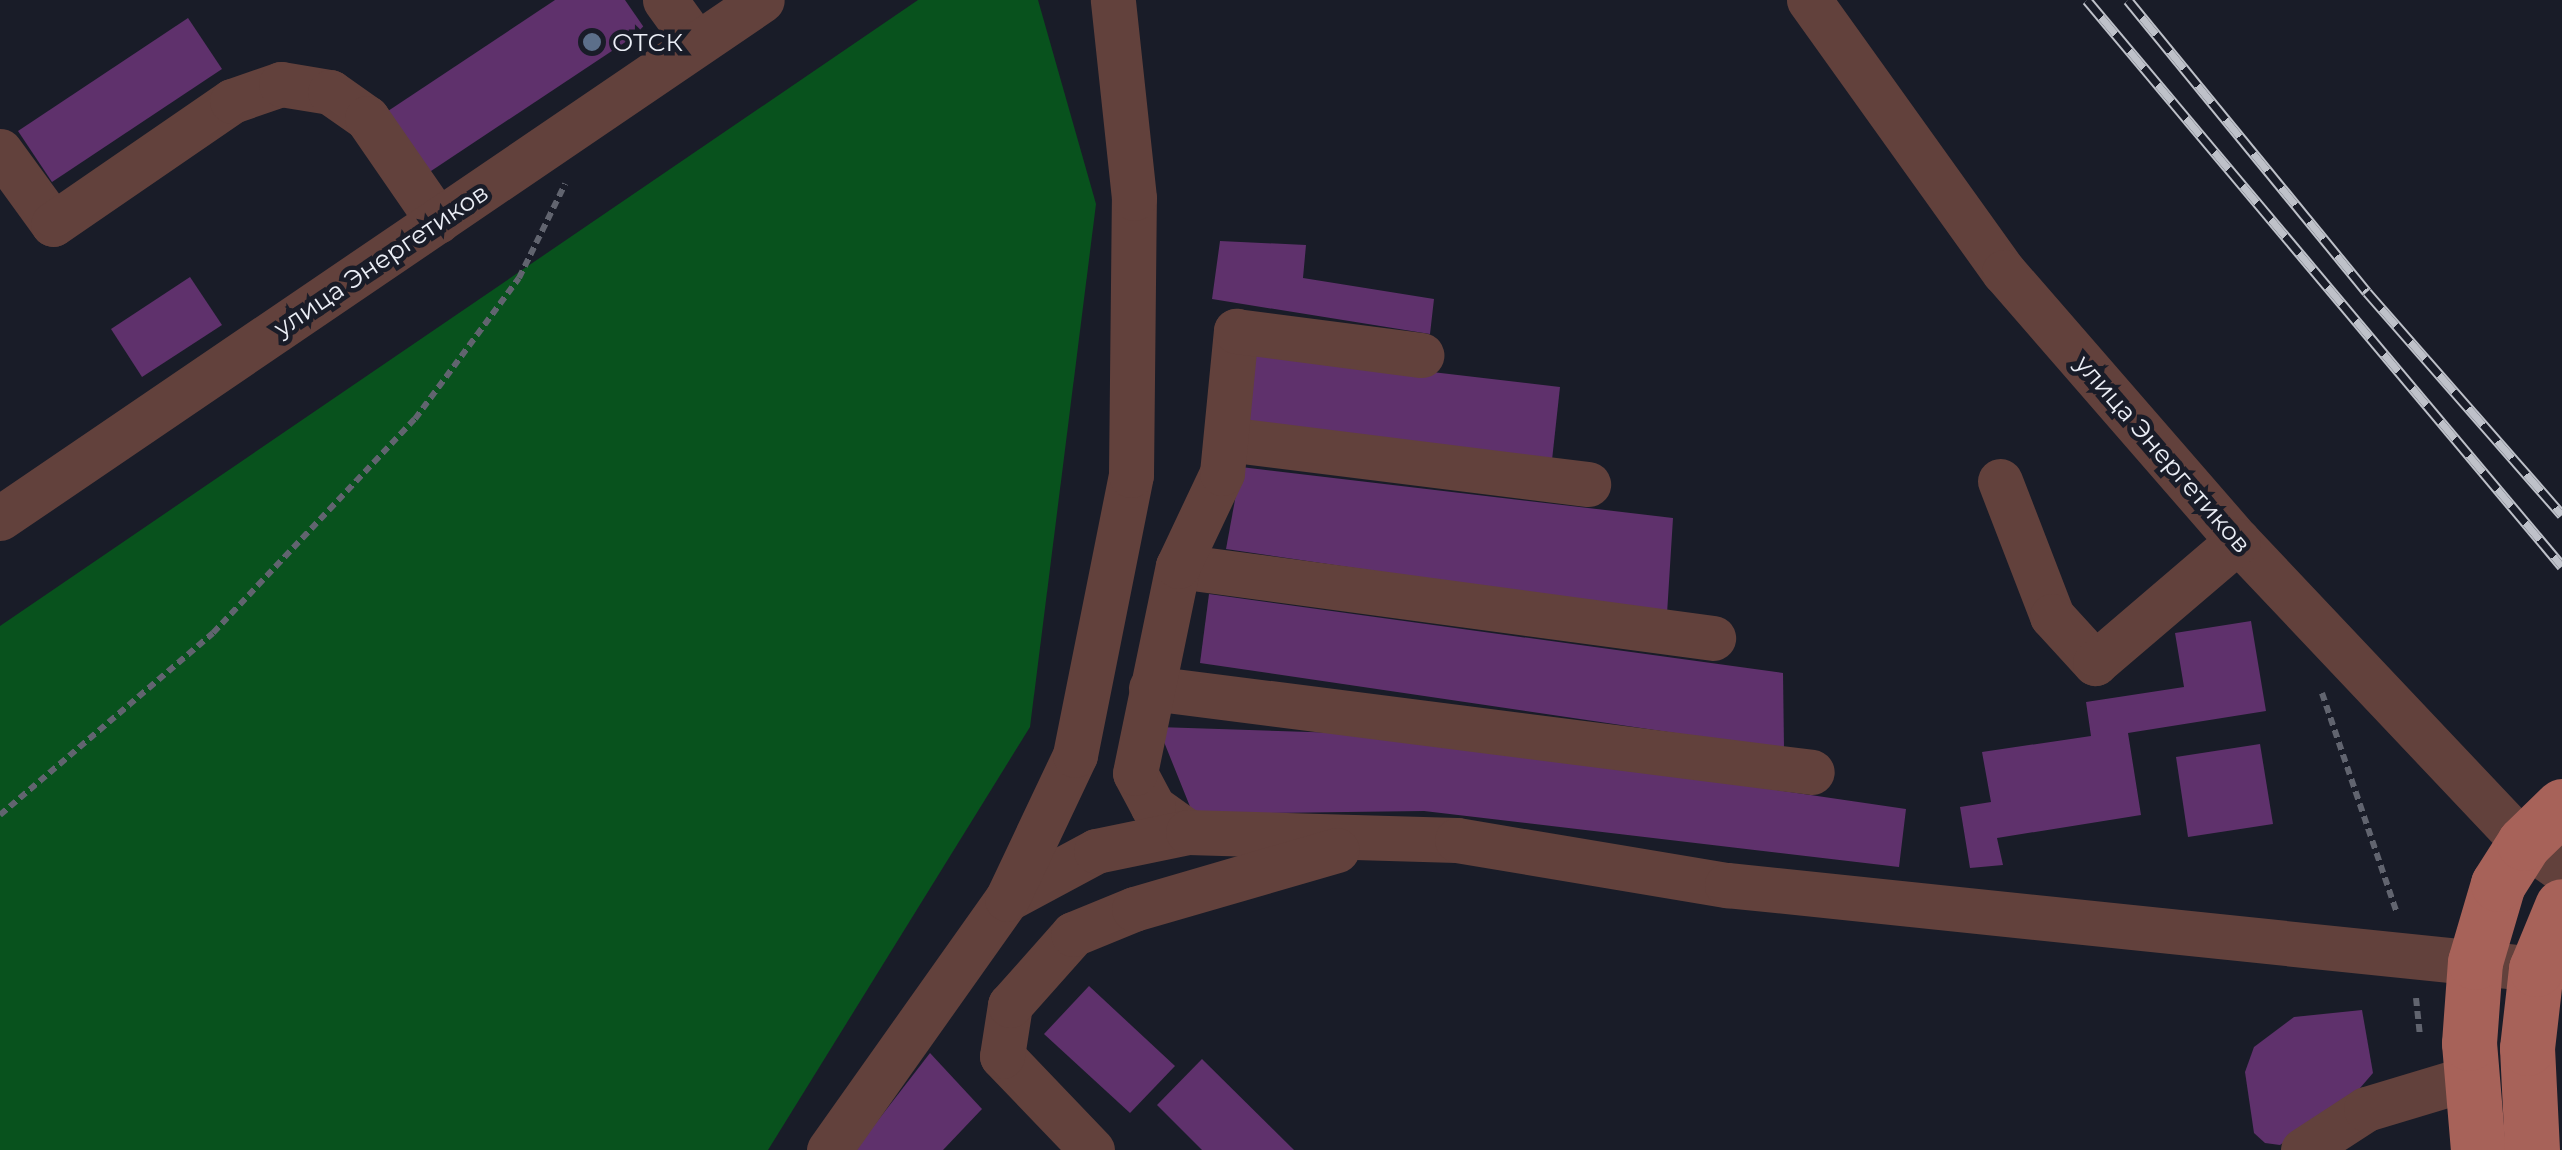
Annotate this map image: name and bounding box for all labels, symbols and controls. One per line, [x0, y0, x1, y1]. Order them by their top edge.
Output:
place label: ОТСК [612, 27, 683, 57]
marker: ОТСК [581, 31, 603, 53]
street label: улица Энергетиков [268, 177, 494, 343]
street label: улица Энергетиков [2069, 349, 2257, 559]

